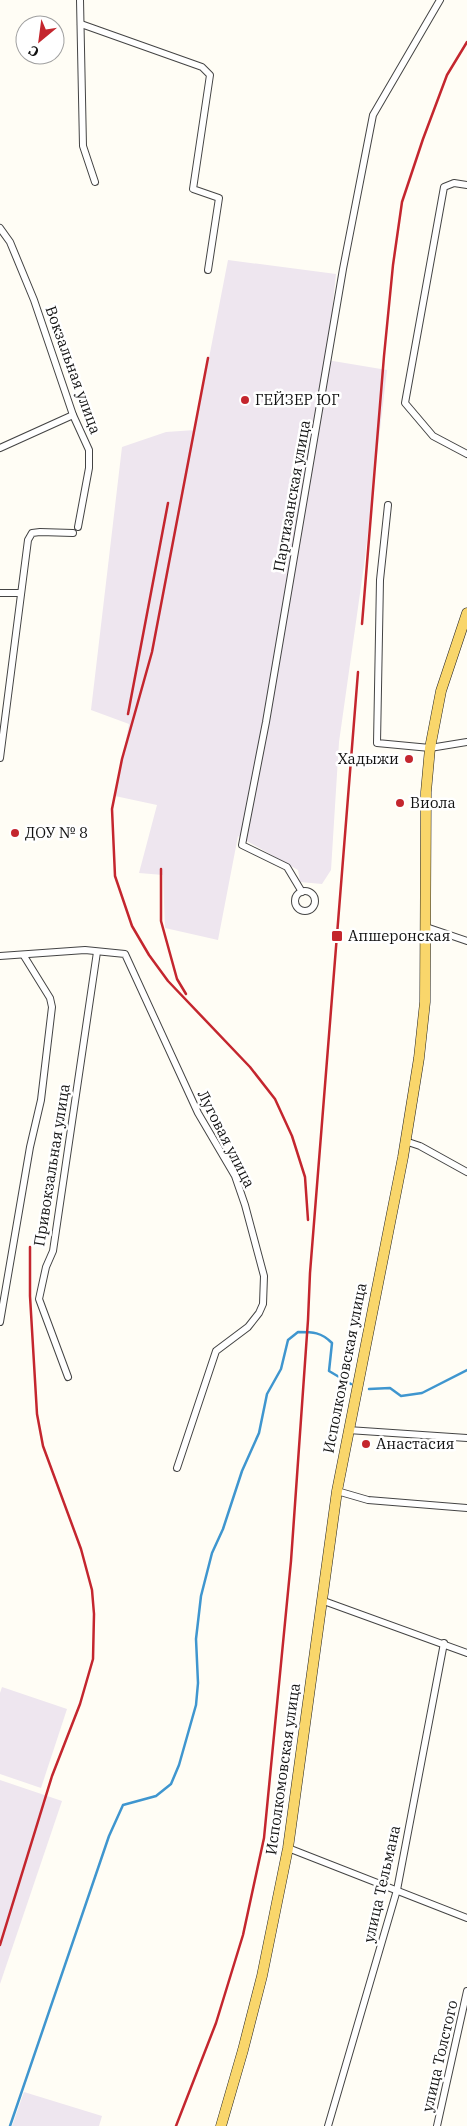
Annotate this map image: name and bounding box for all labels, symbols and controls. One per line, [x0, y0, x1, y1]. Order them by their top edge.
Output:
north arrow [15, 15, 65, 65]
text: С [25, 41, 42, 61]
street label: Вокзальная улица [41, 303, 105, 436]
place label: ГЕЙЗЕР ЮГ [255, 390, 340, 409]
marker: ГЕЙЗЕР ЮГ [239, 394, 251, 406]
street label: Партизанская улица [269, 419, 314, 573]
place label: Хадыжи [338, 749, 399, 768]
marker: Хадыжи [403, 753, 415, 765]
place label: Виола [410, 793, 456, 812]
marker: Виола [394, 797, 406, 809]
place label: ДОУ № 8 [25, 823, 88, 842]
marker: ДОУ № 8 [9, 827, 21, 839]
place label: Апшеронская [348, 926, 450, 945]
marker: Апшеронская [330, 929, 344, 943]
street label: Привокзальная улица [29, 1082, 74, 1248]
street label: Луговая улица [194, 1087, 259, 1191]
street label: Исполкомовская улица [319, 1281, 370, 1455]
place label: Анастасия [376, 1434, 455, 1453]
marker: Анастасия [360, 1438, 372, 1450]
street label: Исполкомовская улица [261, 1682, 304, 1856]
street label: улица Тельмана [359, 1823, 404, 1944]
street label: улица Толстого [417, 1998, 462, 2114]

